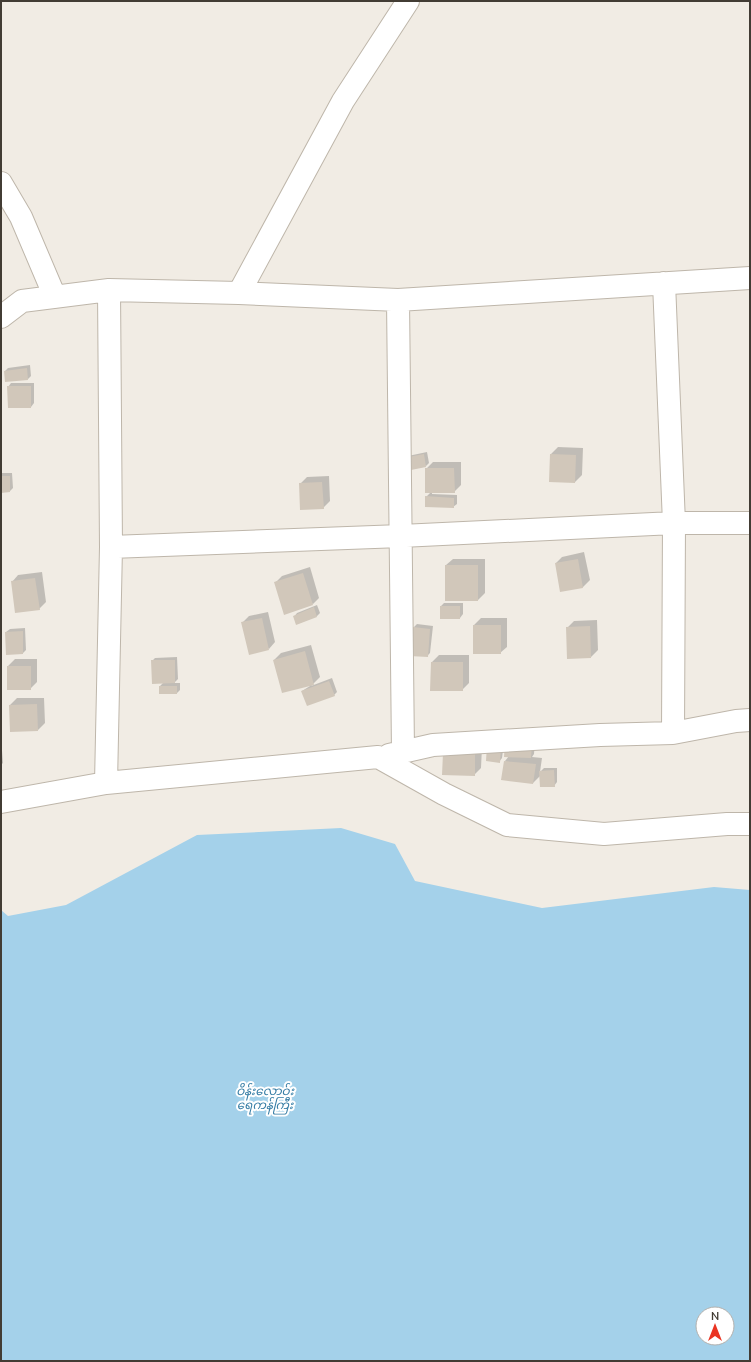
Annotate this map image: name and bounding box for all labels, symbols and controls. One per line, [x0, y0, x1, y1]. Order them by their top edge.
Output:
water label: ဝိန်းလောဝ်း ရေကန်ကြီး [236, 1082, 295, 1115]
north arrow [695, 1306, 735, 1346]
text: N [711, 1309, 719, 1324]

